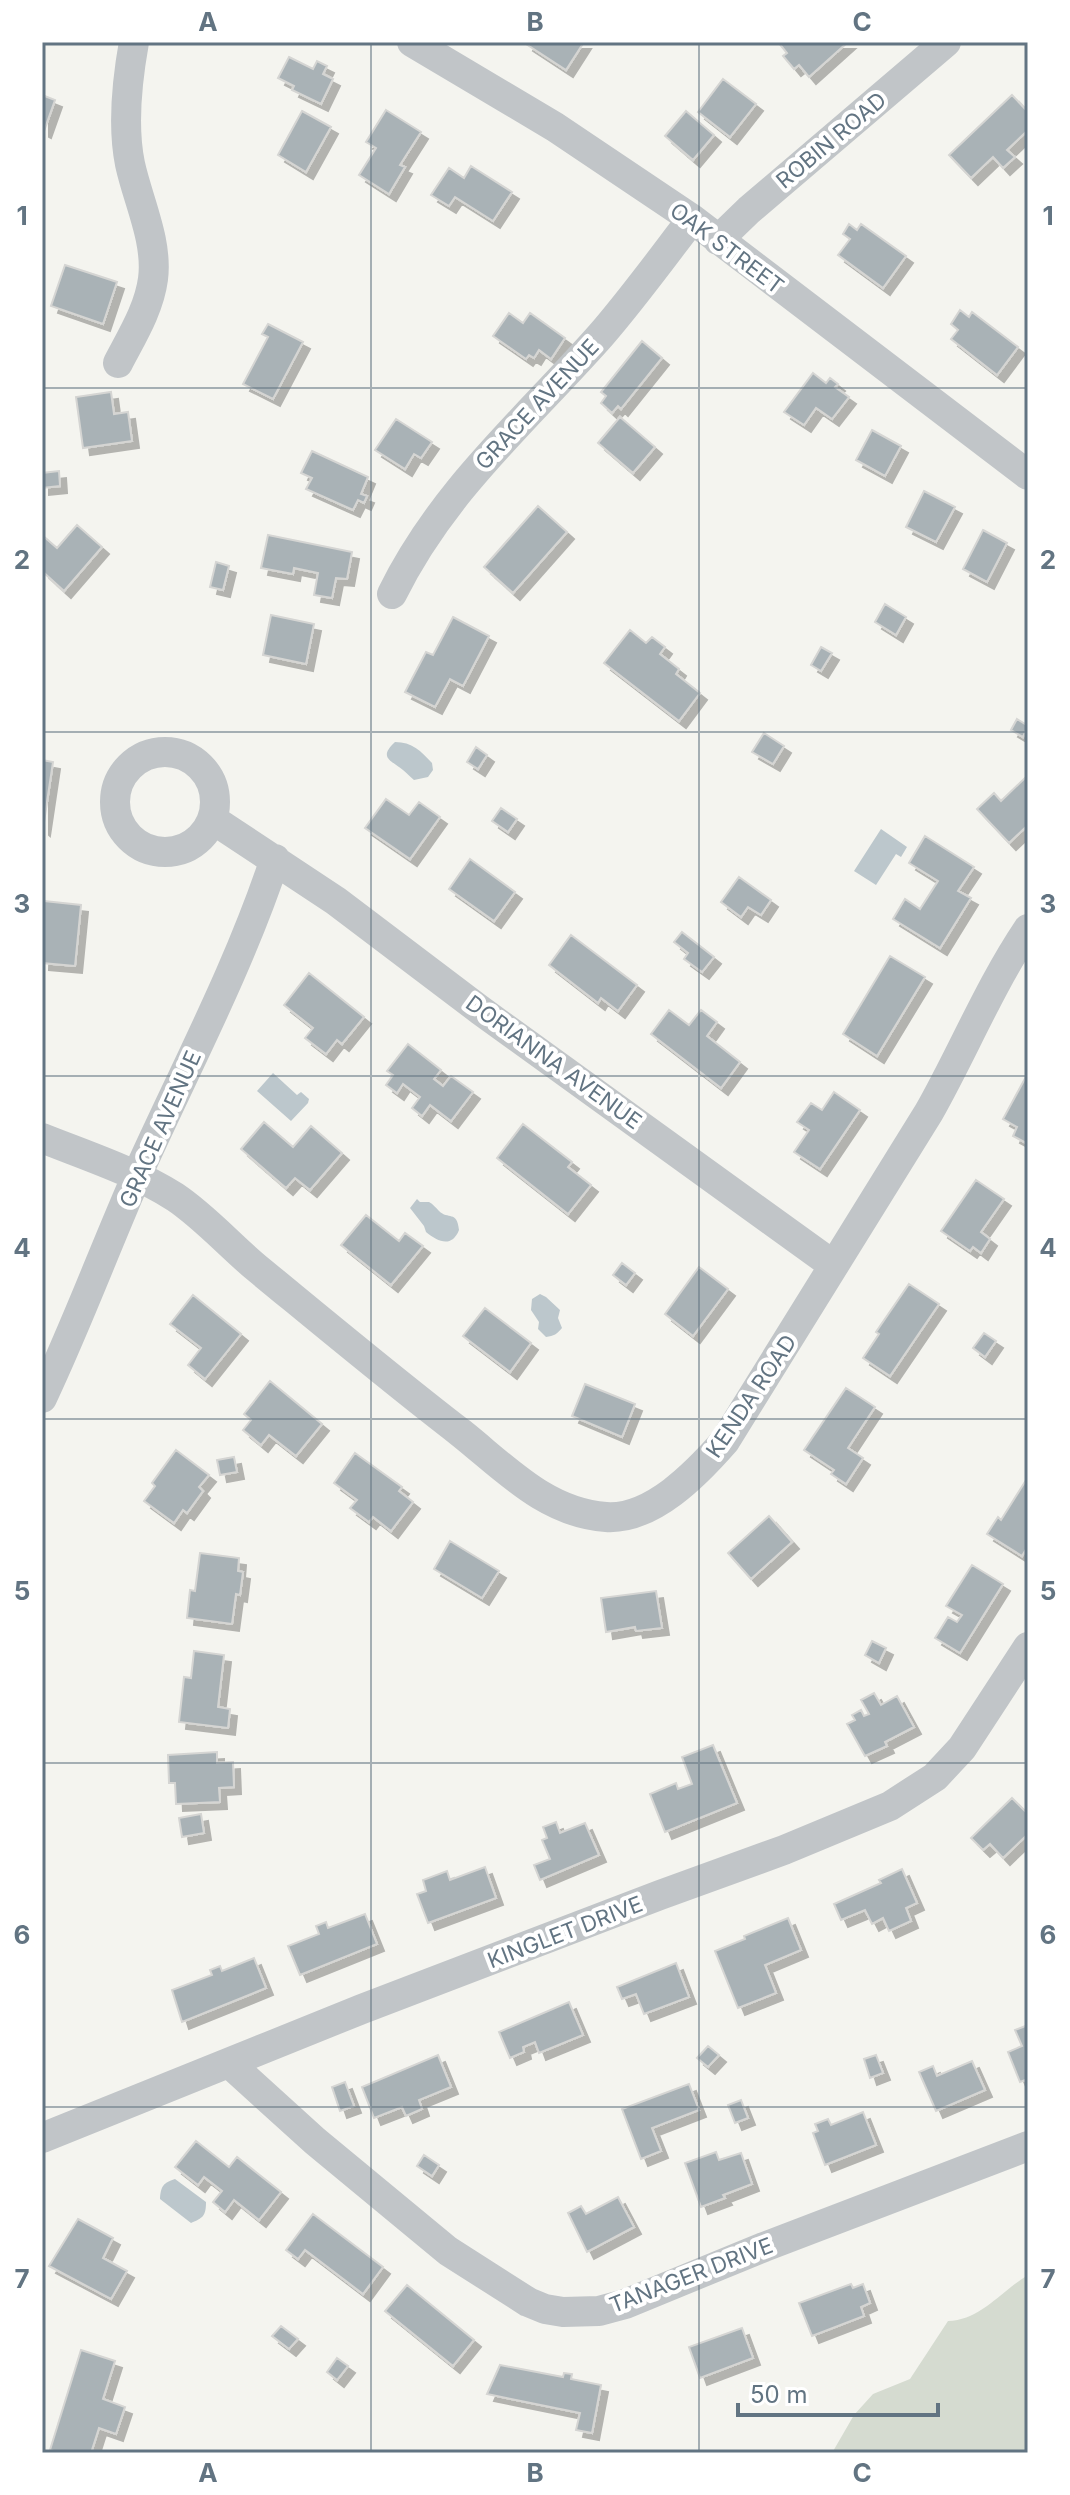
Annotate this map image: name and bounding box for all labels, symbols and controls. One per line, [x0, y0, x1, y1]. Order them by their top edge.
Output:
text: A [198, 6, 218, 37]
text: B [526, 6, 544, 37]
text: C [852, 6, 872, 37]
street label: ROBIN ROAD [771, 87, 891, 193]
street label: OAK STREET [665, 197, 789, 299]
text: 1 [16, 200, 28, 231]
text: 1 [1042, 200, 1054, 231]
street label: GRACE AVENUE [470, 333, 604, 475]
text: 2 [14, 544, 30, 575]
text: 2 [1040, 544, 1056, 575]
text: 3 [14, 888, 30, 919]
text: 3 [1040, 888, 1056, 919]
street label: DORIANNA AVENUE [461, 990, 647, 1134]
street label: GRACE AVENUE [114, 1047, 206, 1211]
text: 4 [13, 1232, 31, 1263]
text: 4 [1039, 1232, 1057, 1263]
street label: KENDA ROAD [700, 1330, 802, 1462]
text: 5 [14, 1575, 30, 1606]
text: 5 [1040, 1575, 1056, 1606]
street label: KINGLET DRIVE [484, 1890, 646, 1974]
text: 6 [14, 1919, 30, 1950]
text: 6 [1040, 1919, 1056, 1950]
street label: TANAGER DRIVE [606, 2232, 776, 2318]
text: 7 [14, 2263, 30, 2294]
text: 7 [1040, 2263, 1056, 2294]
scale bar [738, 2367, 938, 2417]
text: 50 m [750, 2380, 808, 2409]
text: A [198, 2457, 218, 2488]
text: B [526, 2457, 544, 2488]
text: C [852, 2457, 872, 2488]

